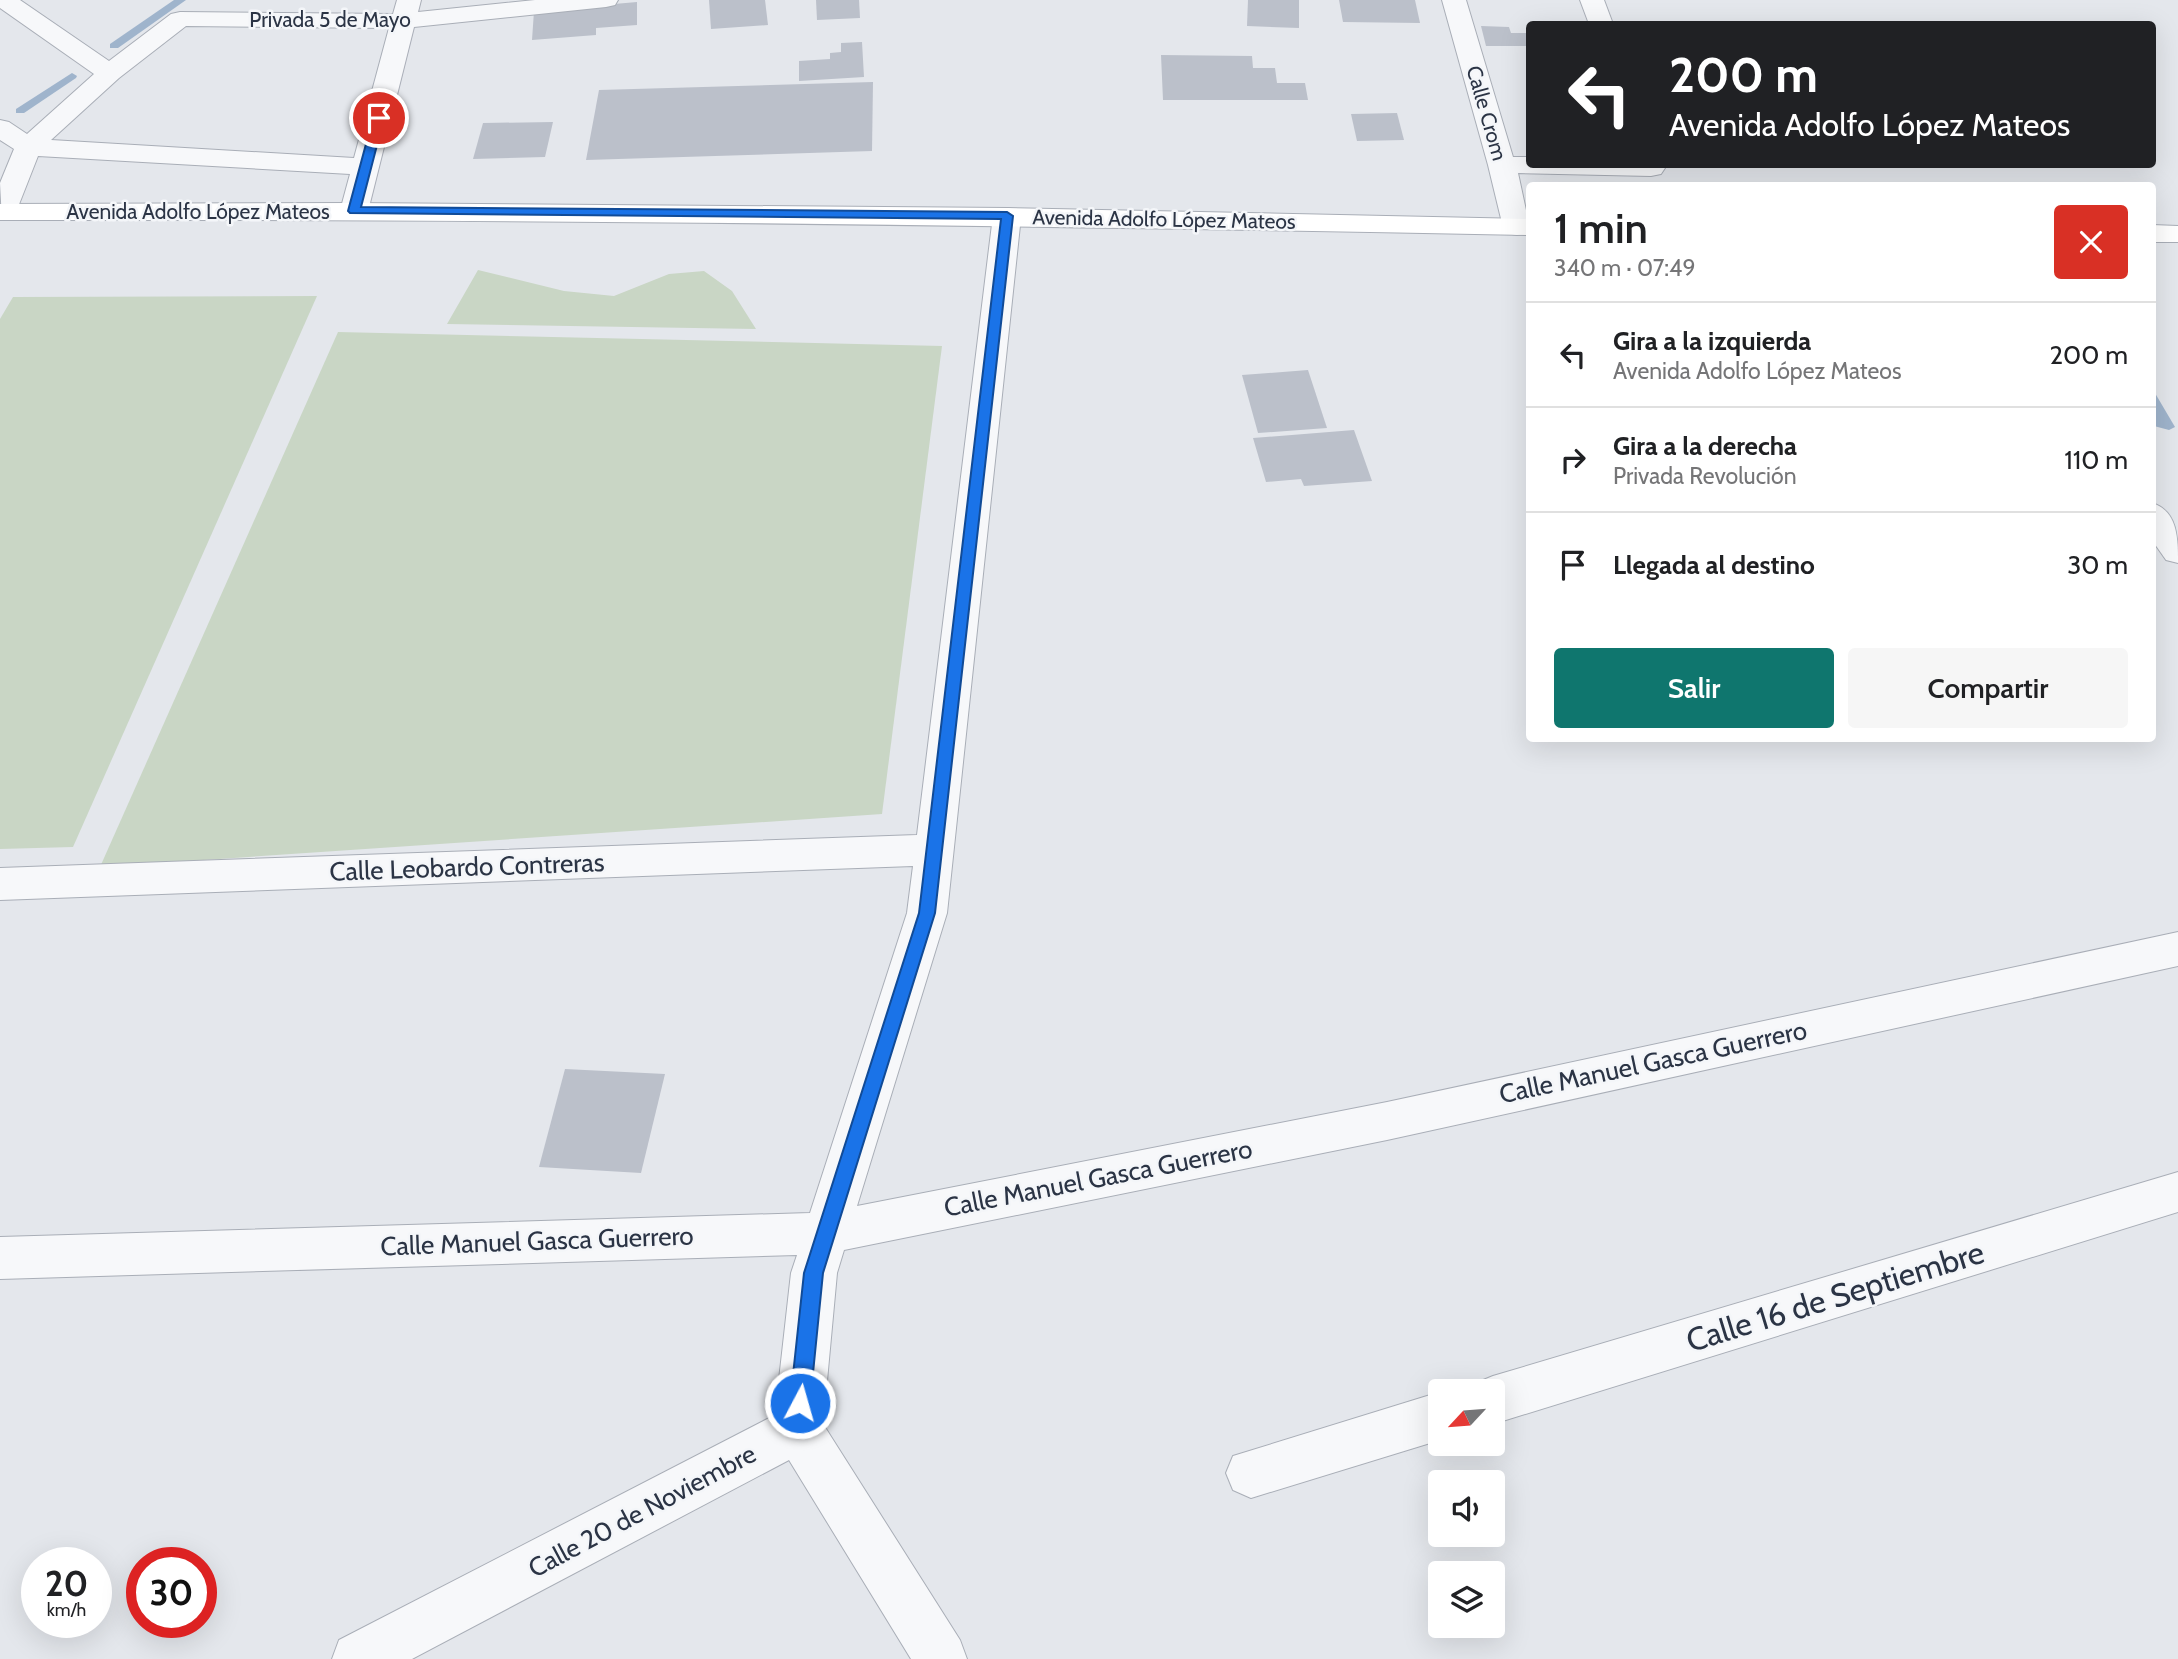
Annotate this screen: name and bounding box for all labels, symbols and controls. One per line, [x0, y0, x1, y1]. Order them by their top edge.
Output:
street label: Privada 5 de Mayo [249, 7, 411, 32]
text: 200 m [1669, 45, 1818, 104]
icon: left [1554, 49, 1645, 140]
street label: Calle Crom [1462, 63, 1512, 163]
pin [349, 88, 409, 148]
icon: arrive [360, 99, 398, 137]
text: Avenida Adolfo López Mateos [1669, 105, 2070, 144]
street label: Avenida Adolfo López Mateos [66, 199, 330, 224]
text: 1 min [1554, 202, 1648, 254]
street label: Avenida Adolfo López Mateos [1032, 204, 1296, 234]
button: close [2054, 205, 2128, 279]
text: 340 m · 07:49 [1554, 254, 1695, 282]
text: Gira a la izquierda [1613, 325, 1811, 357]
icon: left [1554, 336, 1592, 374]
text: 200 m [2049, 339, 2128, 371]
text: Avenida Adolfo López Mateos [1613, 357, 1901, 385]
text: Gira a la derecha [1613, 430, 1797, 462]
icon: right [1554, 441, 1592, 479]
text: 110 m [2064, 444, 2128, 476]
text: Privada Revolución [1613, 462, 1797, 490]
icon: arrive [1554, 546, 1592, 584]
text: Llegada al destino [1613, 549, 1815, 581]
text: 30 m [2067, 549, 2128, 581]
button: Salir [1554, 648, 1834, 728]
button: Compartir [1848, 648, 2128, 728]
street label: Calle Leobardo Contreras [329, 846, 605, 888]
street label: Calle Manuel Gasca Guerrero [1496, 1014, 1810, 1110]
street label: Calle Manuel Gasca Guerrero [941, 1132, 1255, 1224]
street label: Calle Manuel Gasca Guerrero [380, 1220, 694, 1262]
street label: Calle 16 de Septiembre [1681, 1232, 1989, 1360]
position arrow [763, 1366, 837, 1440]
north arrow [1428, 1379, 1505, 1456]
map controls [1428, 1379, 1505, 1638]
street label: Calle 20 de Noviembre [523, 1437, 761, 1585]
button: sound [1428, 1470, 1505, 1547]
speed limit sign: 30 [126, 1547, 217, 1638]
button: layers [1428, 1561, 1505, 1638]
text: 20 [45, 1562, 88, 1605]
text: km/h [47, 1599, 86, 1621]

